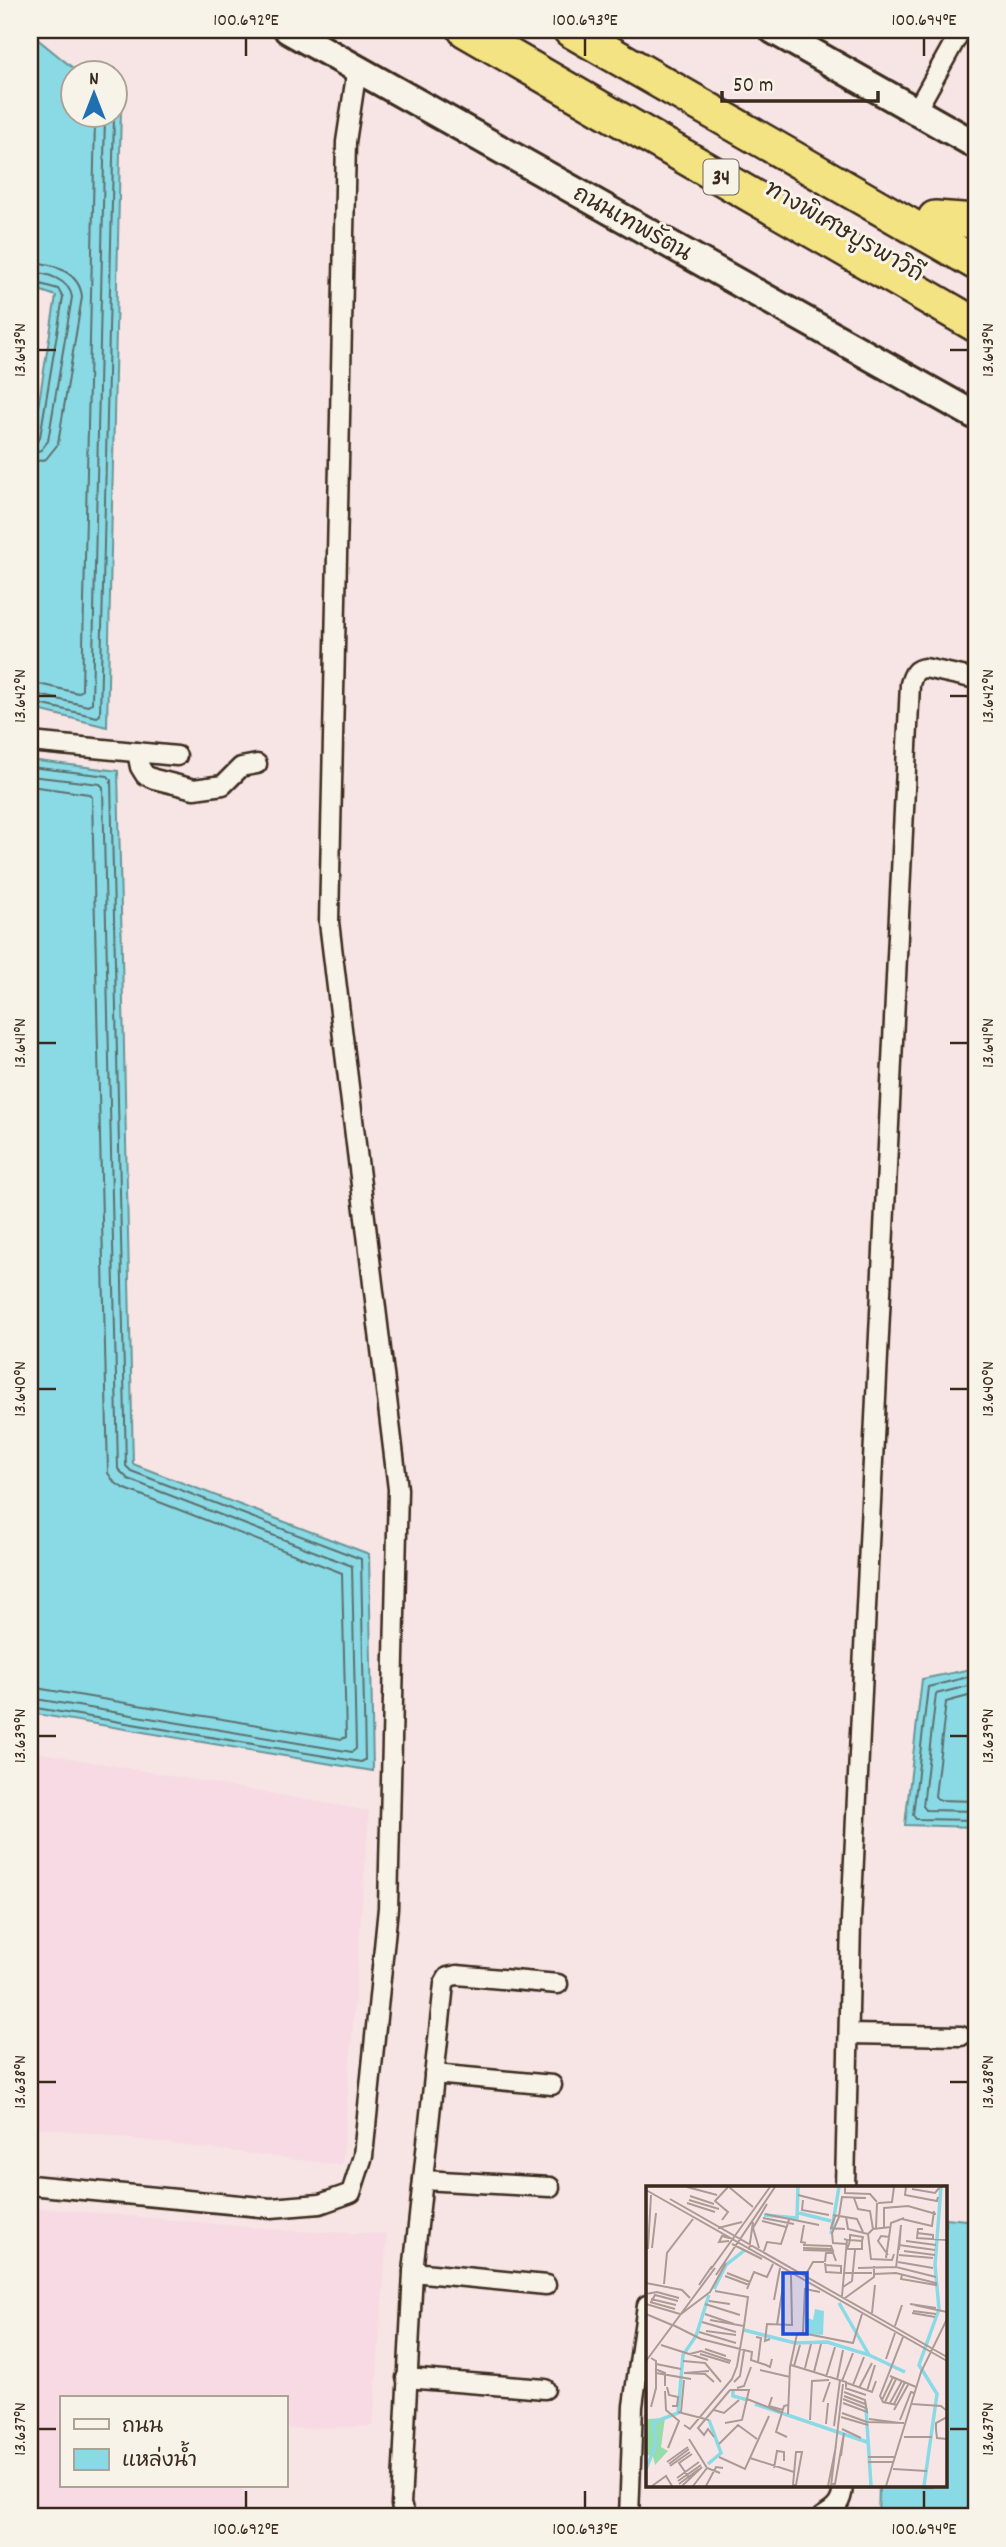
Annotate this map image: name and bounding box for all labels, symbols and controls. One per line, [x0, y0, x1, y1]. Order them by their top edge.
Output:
text: 100.692°E [213, 9, 279, 34]
text: 100.693°E [552, 9, 618, 34]
text: 100.694°E [891, 9, 957, 34]
north arrow [60, 60, 130, 130]
scale bar [722, 60, 878, 104]
text: N [89, 67, 99, 94]
text: 50 m [733, 72, 773, 102]
road number: 34 [704, 160, 738, 194]
street label: ทางพิเศษบูรพาวิถี [758, 172, 930, 292]
street label: ถนนเทพรัตน [566, 179, 697, 271]
text: 13.643°N [9, 323, 34, 377]
text: 13.643°N [977, 323, 1002, 377]
text: 13.642°N [9, 669, 34, 723]
text: 13.642°N [977, 669, 1002, 723]
text: 13.641°N [9, 1018, 34, 1068]
text: 13.641°N [977, 1018, 1002, 1068]
text: 13.640°N [9, 1361, 34, 1417]
text: 13.640°N [977, 1361, 1002, 1417]
text: 13.639°N [9, 1709, 34, 1763]
text: 13.639°N [977, 1709, 1002, 1763]
text: 13.638°N [9, 2055, 34, 2109]
text: 13.638°N [977, 2055, 1002, 2109]
inset map [646, 2186, 946, 2488]
legend [60, 2396, 287, 2488]
text: 13.637°N [9, 2402, 34, 2456]
text: 13.637°N [977, 2402, 1002, 2456]
text: ถนน [122, 2413, 163, 2443]
text: แหล่งน้ำ [122, 2440, 197, 2477]
text: 100.692°E [213, 2518, 279, 2543]
text: 100.693°E [552, 2518, 618, 2543]
text: 100.694°E [891, 2518, 957, 2543]

